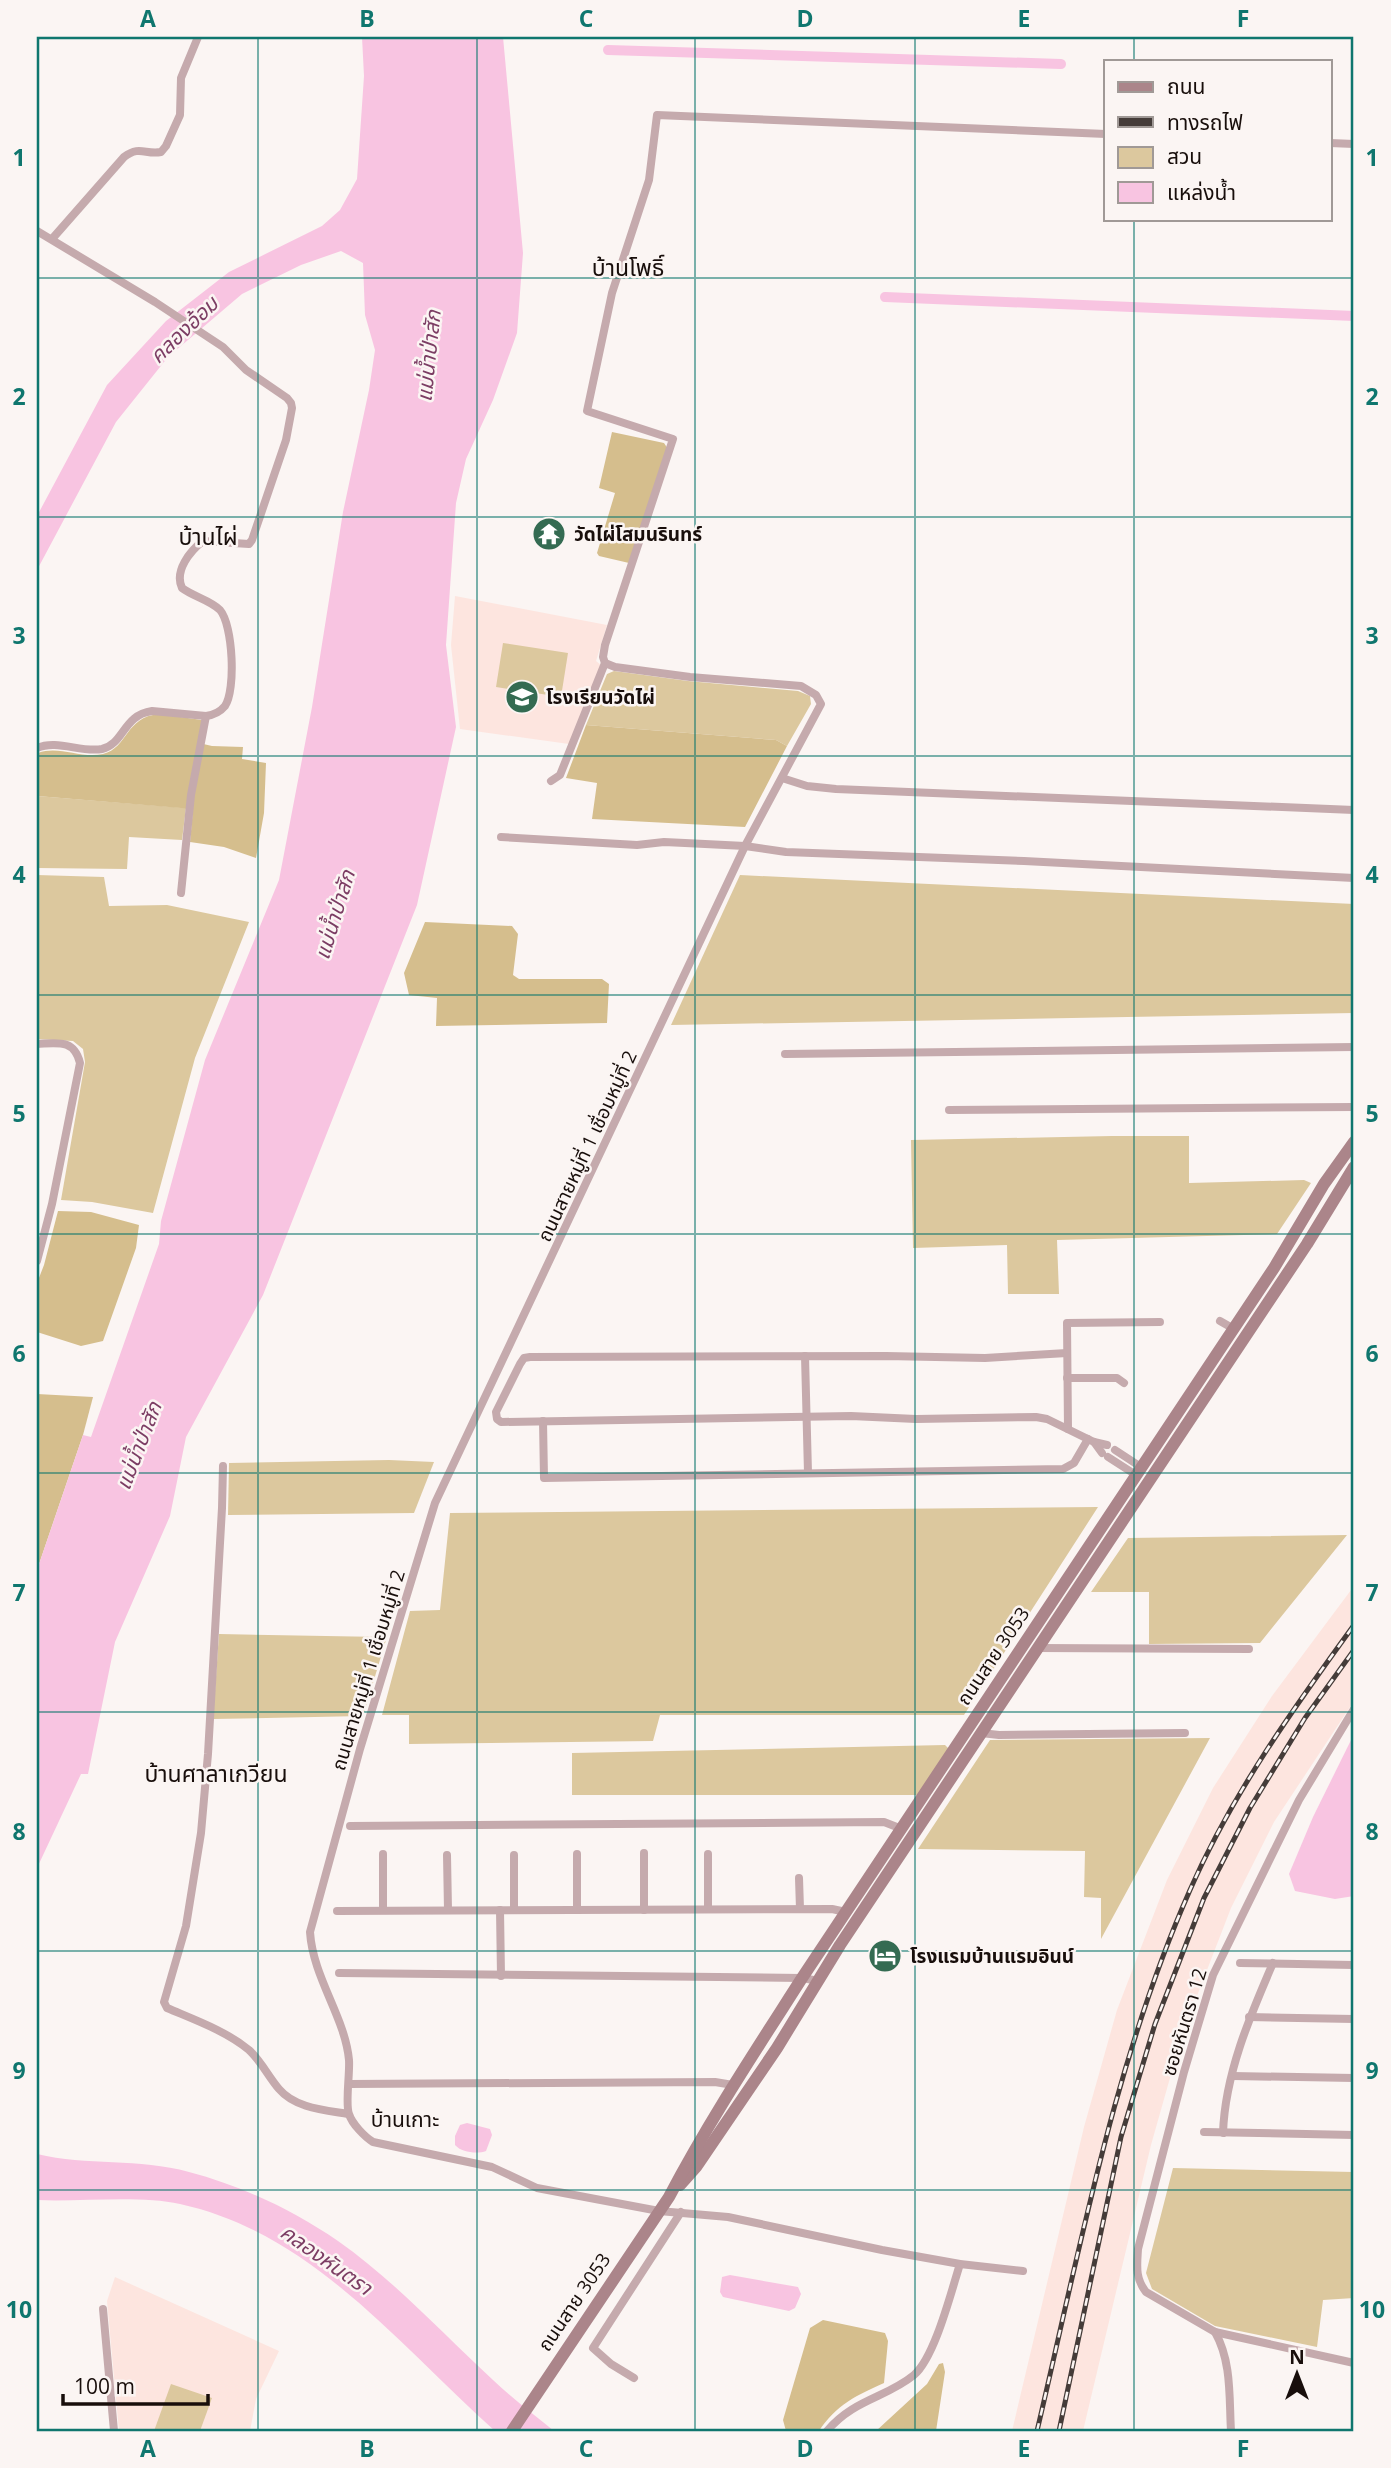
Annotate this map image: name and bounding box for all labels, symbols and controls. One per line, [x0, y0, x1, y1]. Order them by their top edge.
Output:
text: A [140, 2, 156, 34]
text: B [359, 2, 375, 34]
text: C [579, 2, 593, 34]
text: D [796, 2, 814, 34]
text: E [1018, 2, 1030, 34]
text: F [1237, 2, 1249, 34]
legend [1104, 60, 1332, 220]
text: ถนน [1167, 72, 1205, 100]
text: ทางรถไฟ [1167, 108, 1243, 136]
text: 1 [12, 141, 26, 173]
text: 1 [1365, 141, 1379, 173]
text: สวน [1167, 142, 1202, 170]
text: แหล่งน้ำ [1167, 178, 1236, 206]
district label: บ้านโพธิ์ [592, 251, 665, 283]
water label: คลองอ้อม [143, 288, 225, 369]
water label: แม่น้ำป่าสัก [409, 307, 447, 403]
text: 2 [12, 380, 26, 412]
text: 2 [1365, 380, 1379, 412]
temple icon: วัดไผ่โสมนรินทร์ [530, 515, 568, 553]
district label: บ้านไผ่ [178, 520, 238, 552]
place label: วัดไผ่โสมนรินทร์ [574, 521, 702, 547]
text: 3 [12, 619, 26, 651]
text: 3 [1365, 619, 1379, 651]
school or university icon: โรงเรียนวัดไผ่ [503, 678, 541, 716]
place label: โรงเรียนวัดไผ่ [546, 684, 655, 710]
text: 4 [12, 858, 26, 890]
text: 4 [1365, 858, 1379, 890]
water label: แม่น้ำป่าสัก [307, 865, 361, 963]
street label: ถนนสายหมู่ที่ 1 เชื่อมหมู่ที่ 2 [531, 1046, 643, 1246]
text: 5 [12, 1097, 26, 1129]
text: 5 [1365, 1097, 1379, 1129]
text: 6 [12, 1337, 26, 1369]
text: 6 [1365, 1337, 1379, 1369]
water label: แม่น้ำป่าสัก [108, 1396, 168, 1494]
street label: ถนนสายหมู่ที่ 1 เชื่อมหมู่ที่ 2 [325, 1567, 411, 1773]
text: 7 [12, 1576, 26, 1608]
text: 7 [1365, 1576, 1379, 1608]
street label: ถนนสาย 3053 [951, 1602, 1035, 1710]
district label: บ้านศาลาเกวียน [144, 1757, 288, 1789]
text: 8 [12, 1815, 26, 1847]
text: 8 [1365, 1815, 1379, 1847]
hotel icon: โรงแรมบ้านแรมอินน์ [866, 1937, 904, 1975]
place label: โรงแรมบ้านแรมอินน์ [910, 1943, 1074, 1969]
street label: ซอยหันตรา 12 [1155, 1965, 1213, 2079]
text: 9 [12, 2054, 26, 2086]
text: 9 [1365, 2054, 1379, 2086]
district label: บ้านเกาะ [371, 2105, 439, 2133]
water label: คลองหันตรา [275, 2217, 379, 2302]
street label: ถนนสาย 3053 [532, 2248, 616, 2356]
text: 10 [6, 2293, 32, 2325]
text: 10 [1359, 2293, 1385, 2325]
north arrow [1262, 2338, 1332, 2408]
text: N [1289, 2344, 1305, 2370]
scale bar [63, 2363, 208, 2407]
text: 100 m [74, 2372, 135, 2400]
text: A [140, 2432, 156, 2464]
text: B [359, 2432, 375, 2464]
text: C [579, 2432, 593, 2464]
text: D [796, 2432, 814, 2464]
text: E [1018, 2432, 1030, 2464]
text: F [1237, 2432, 1249, 2464]

